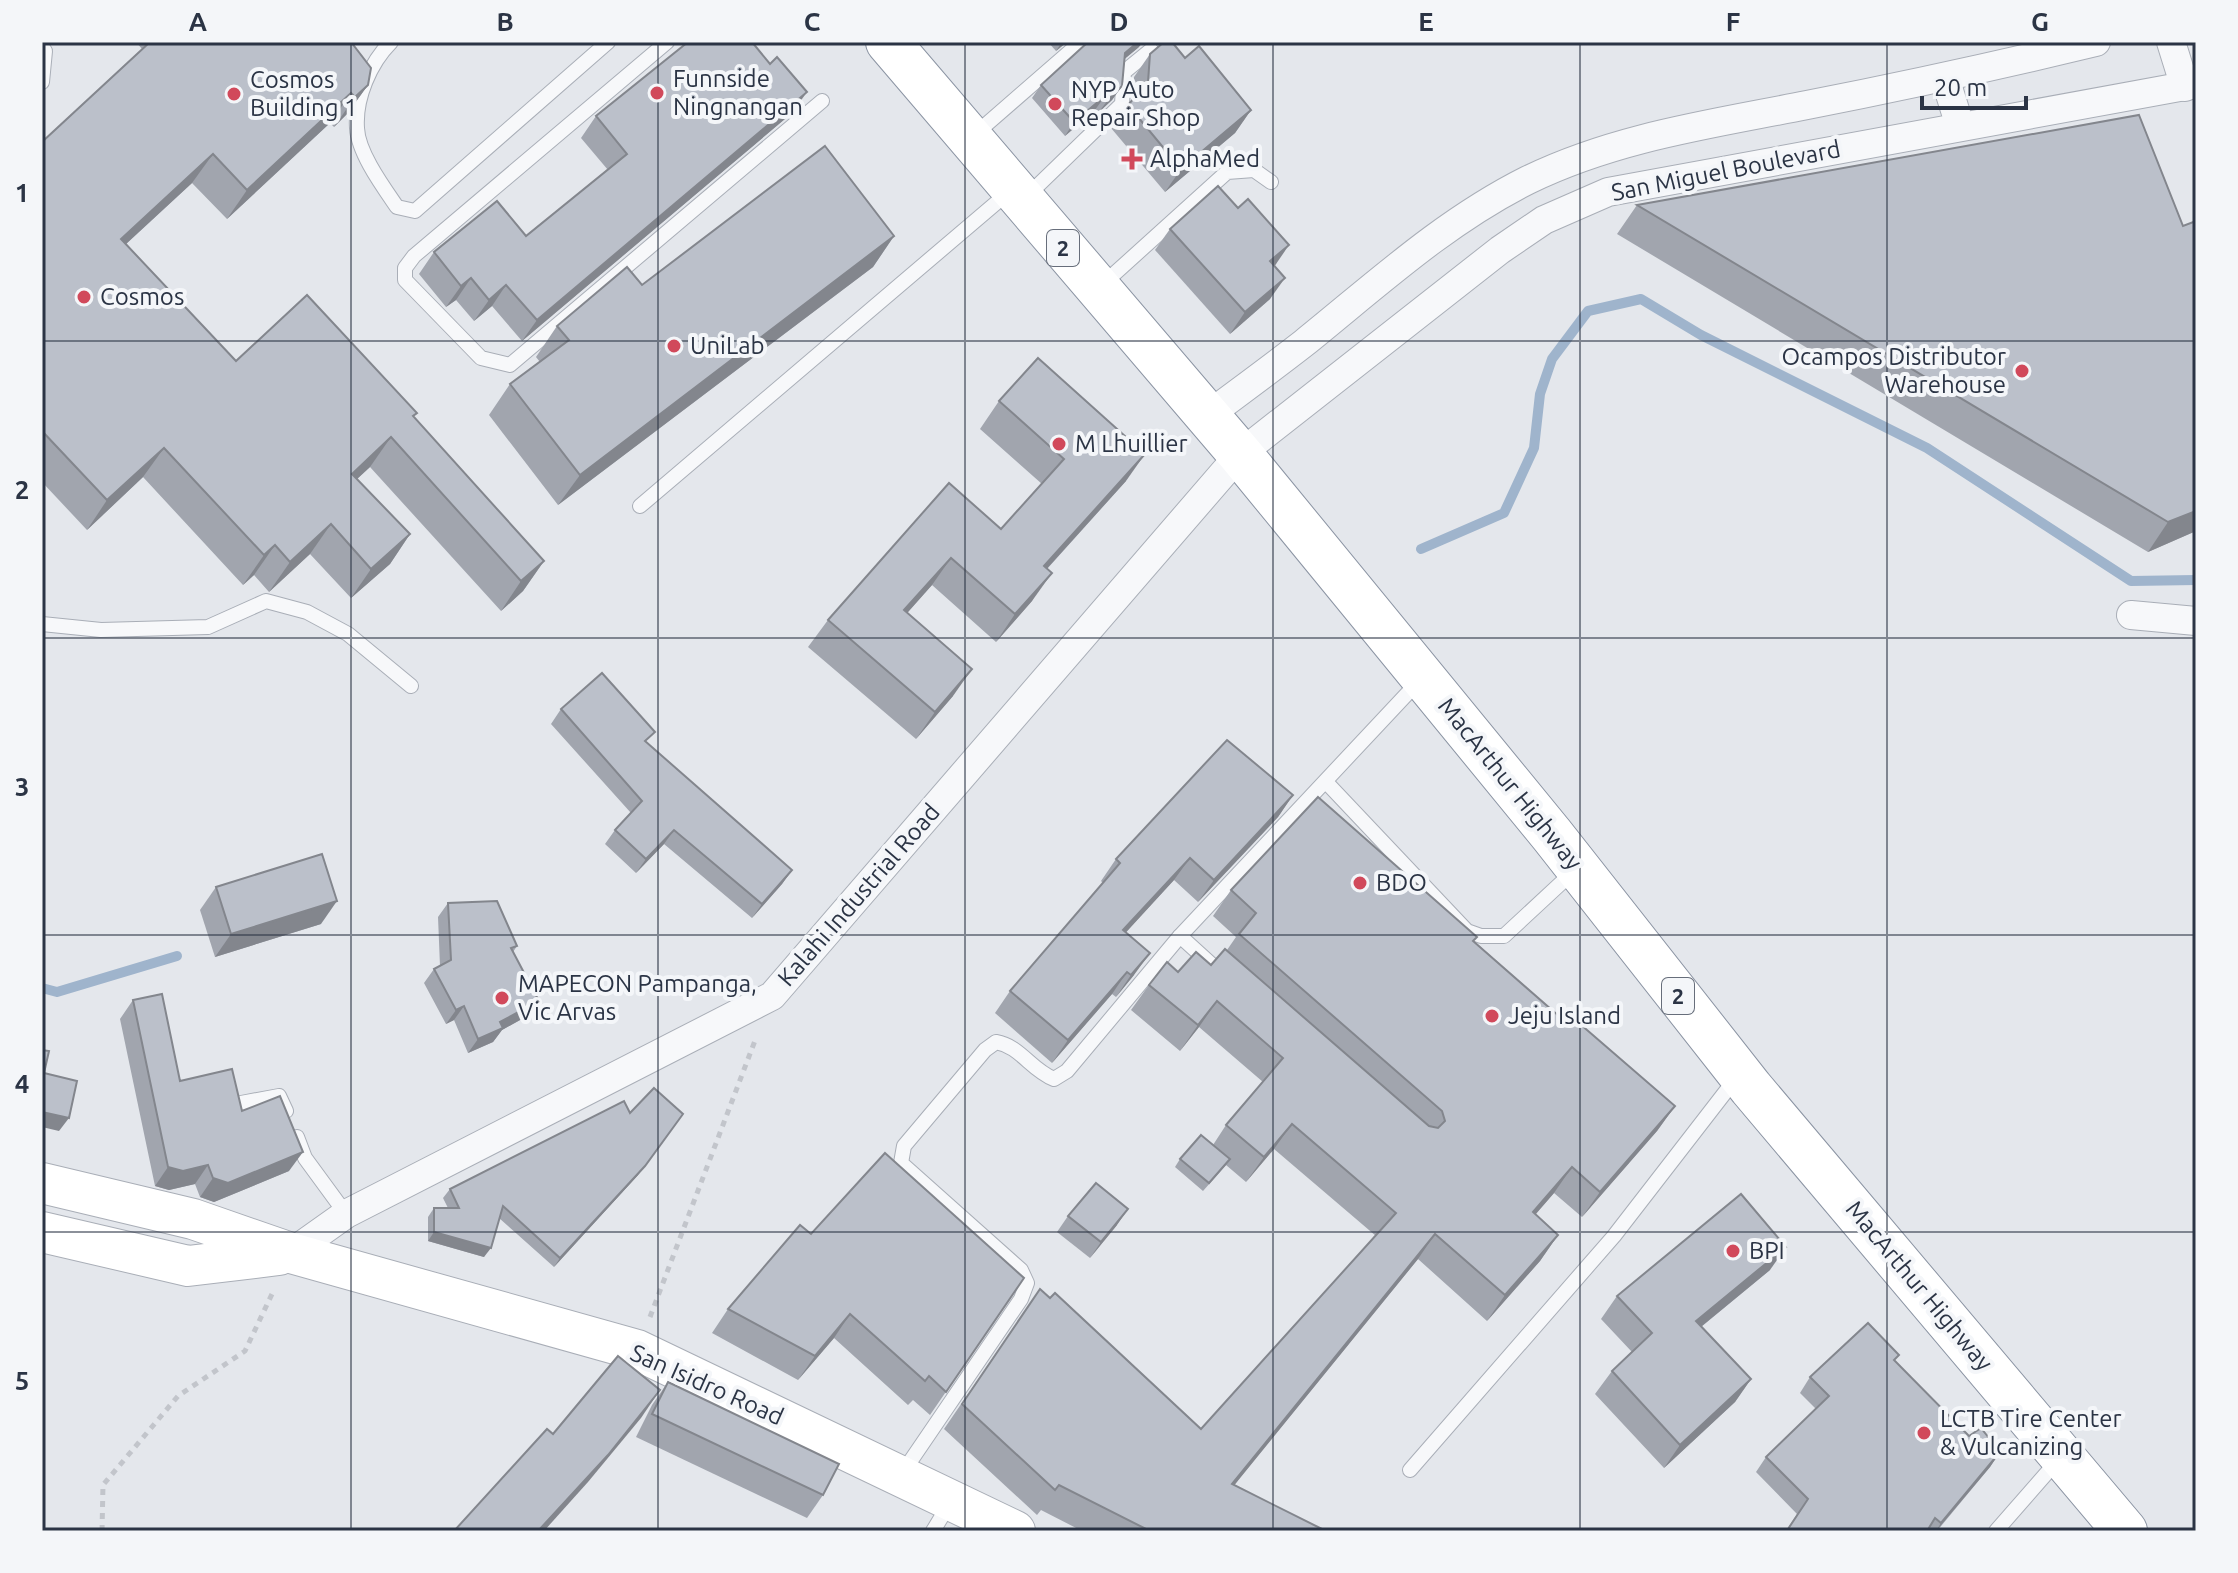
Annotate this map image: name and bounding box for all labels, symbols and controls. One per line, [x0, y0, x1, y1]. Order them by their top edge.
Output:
text: A [189, 7, 208, 36]
text: B [496, 7, 514, 36]
text: C [804, 7, 821, 36]
text: D [1110, 7, 1128, 36]
text: E [1418, 7, 1434, 36]
text: F [1726, 7, 1740, 36]
text: G [2031, 7, 2049, 36]
scale bar [1922, 60, 2026, 110]
place label: Funnside Ningnangan [673, 65, 803, 120]
place label: Cosmos Building 1 [250, 66, 357, 121]
text: 20 m [1934, 74, 1987, 101]
place label: NYP Auto Repair Shop [1071, 76, 1200, 131]
marker: Funnside Ningnangan [648, 84, 666, 102]
marker: Cosmos Building 1 [225, 85, 243, 103]
marker: NYP Auto Repair Shop [1046, 95, 1064, 113]
street label: San Miguel Boulevard [1609, 135, 1843, 206]
place label: AlphaMed [1150, 145, 1260, 172]
marker: AlphaMed [1121, 148, 1143, 170]
text: 1 [15, 178, 29, 207]
road number: 2 [1047, 230, 1079, 266]
place label: Cosmos [100, 283, 184, 310]
marker: Cosmos [75, 288, 93, 306]
place label: UniLab [690, 332, 765, 359]
marker: UniLab [665, 337, 683, 355]
place label: Ocampos Distributor Warehouse [1781, 343, 2006, 398]
marker: Ocampos Distributor Warehouse [2013, 362, 2031, 380]
place label: M Lhuillier [1075, 430, 1188, 457]
marker: M Lhuillier [1050, 435, 1068, 453]
text: 2 [15, 475, 29, 504]
street label: MacArthur Highway [1433, 692, 1588, 875]
text: 3 [15, 772, 29, 801]
street label: Kalahi Industrial Road [772, 798, 945, 991]
place label: BDO [1376, 869, 1427, 896]
marker: BDO [1351, 874, 1369, 892]
place label: MAPECON Pampanga, Vic Arvas [518, 970, 757, 1025]
road number: 2 [1662, 978, 1694, 1014]
marker: MAPECON Pampanga, Vic Arvas [493, 989, 511, 1007]
place label: Jeju Island [1508, 1002, 1621, 1029]
marker: Jeju Island [1483, 1007, 1501, 1025]
text: 4 [15, 1069, 29, 1098]
street label: MacArthur Highway [1841, 1195, 1998, 1376]
place label: BPI [1749, 1237, 1785, 1264]
marker: BPI [1724, 1242, 1742, 1260]
street label: San Isidro Road [627, 1339, 788, 1430]
text: 5 [15, 1366, 29, 1395]
place label: LCTB Tire Center & Vulcanizing [1940, 1405, 2122, 1460]
marker: LCTB Tire Center & Vulcanizing [1915, 1424, 1933, 1442]

